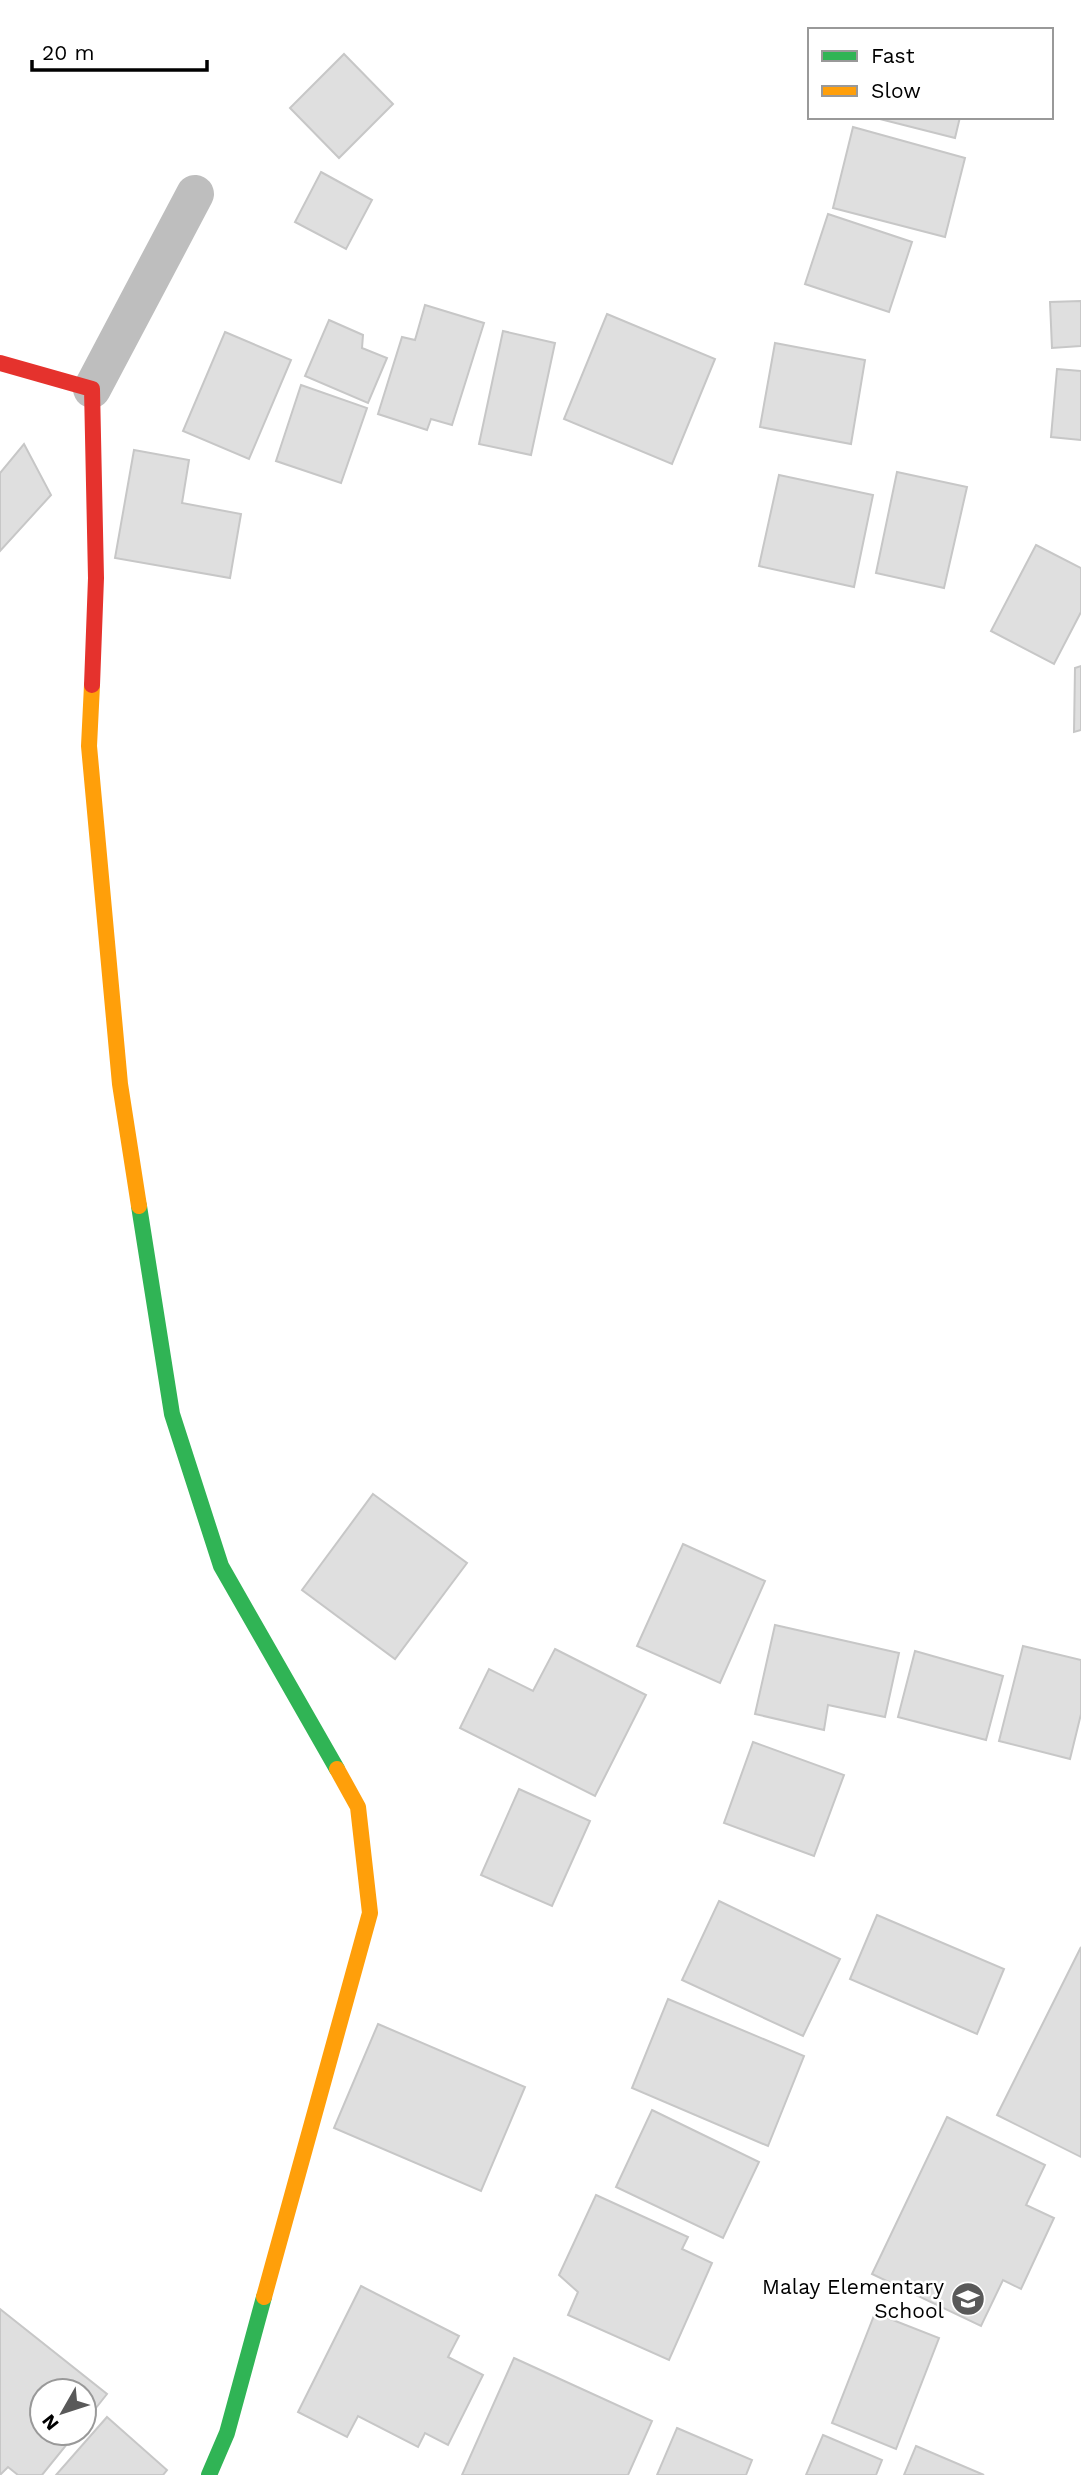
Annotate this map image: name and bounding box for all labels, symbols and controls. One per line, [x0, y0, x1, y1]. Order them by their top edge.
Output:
scale bar [32, 28, 206, 72]
legend [808, 28, 1053, 119]
text: 20 m [42, 40, 94, 65]
text: Fast [871, 43, 915, 68]
text: Slow [871, 78, 921, 103]
place label: Malay Elementary School [762, 2274, 945, 2323]
school or university icon: Malay Elementary School [949, 2280, 987, 2318]
north arrow [28, 2377, 98, 2447]
text: N [37, 2410, 64, 2435]

